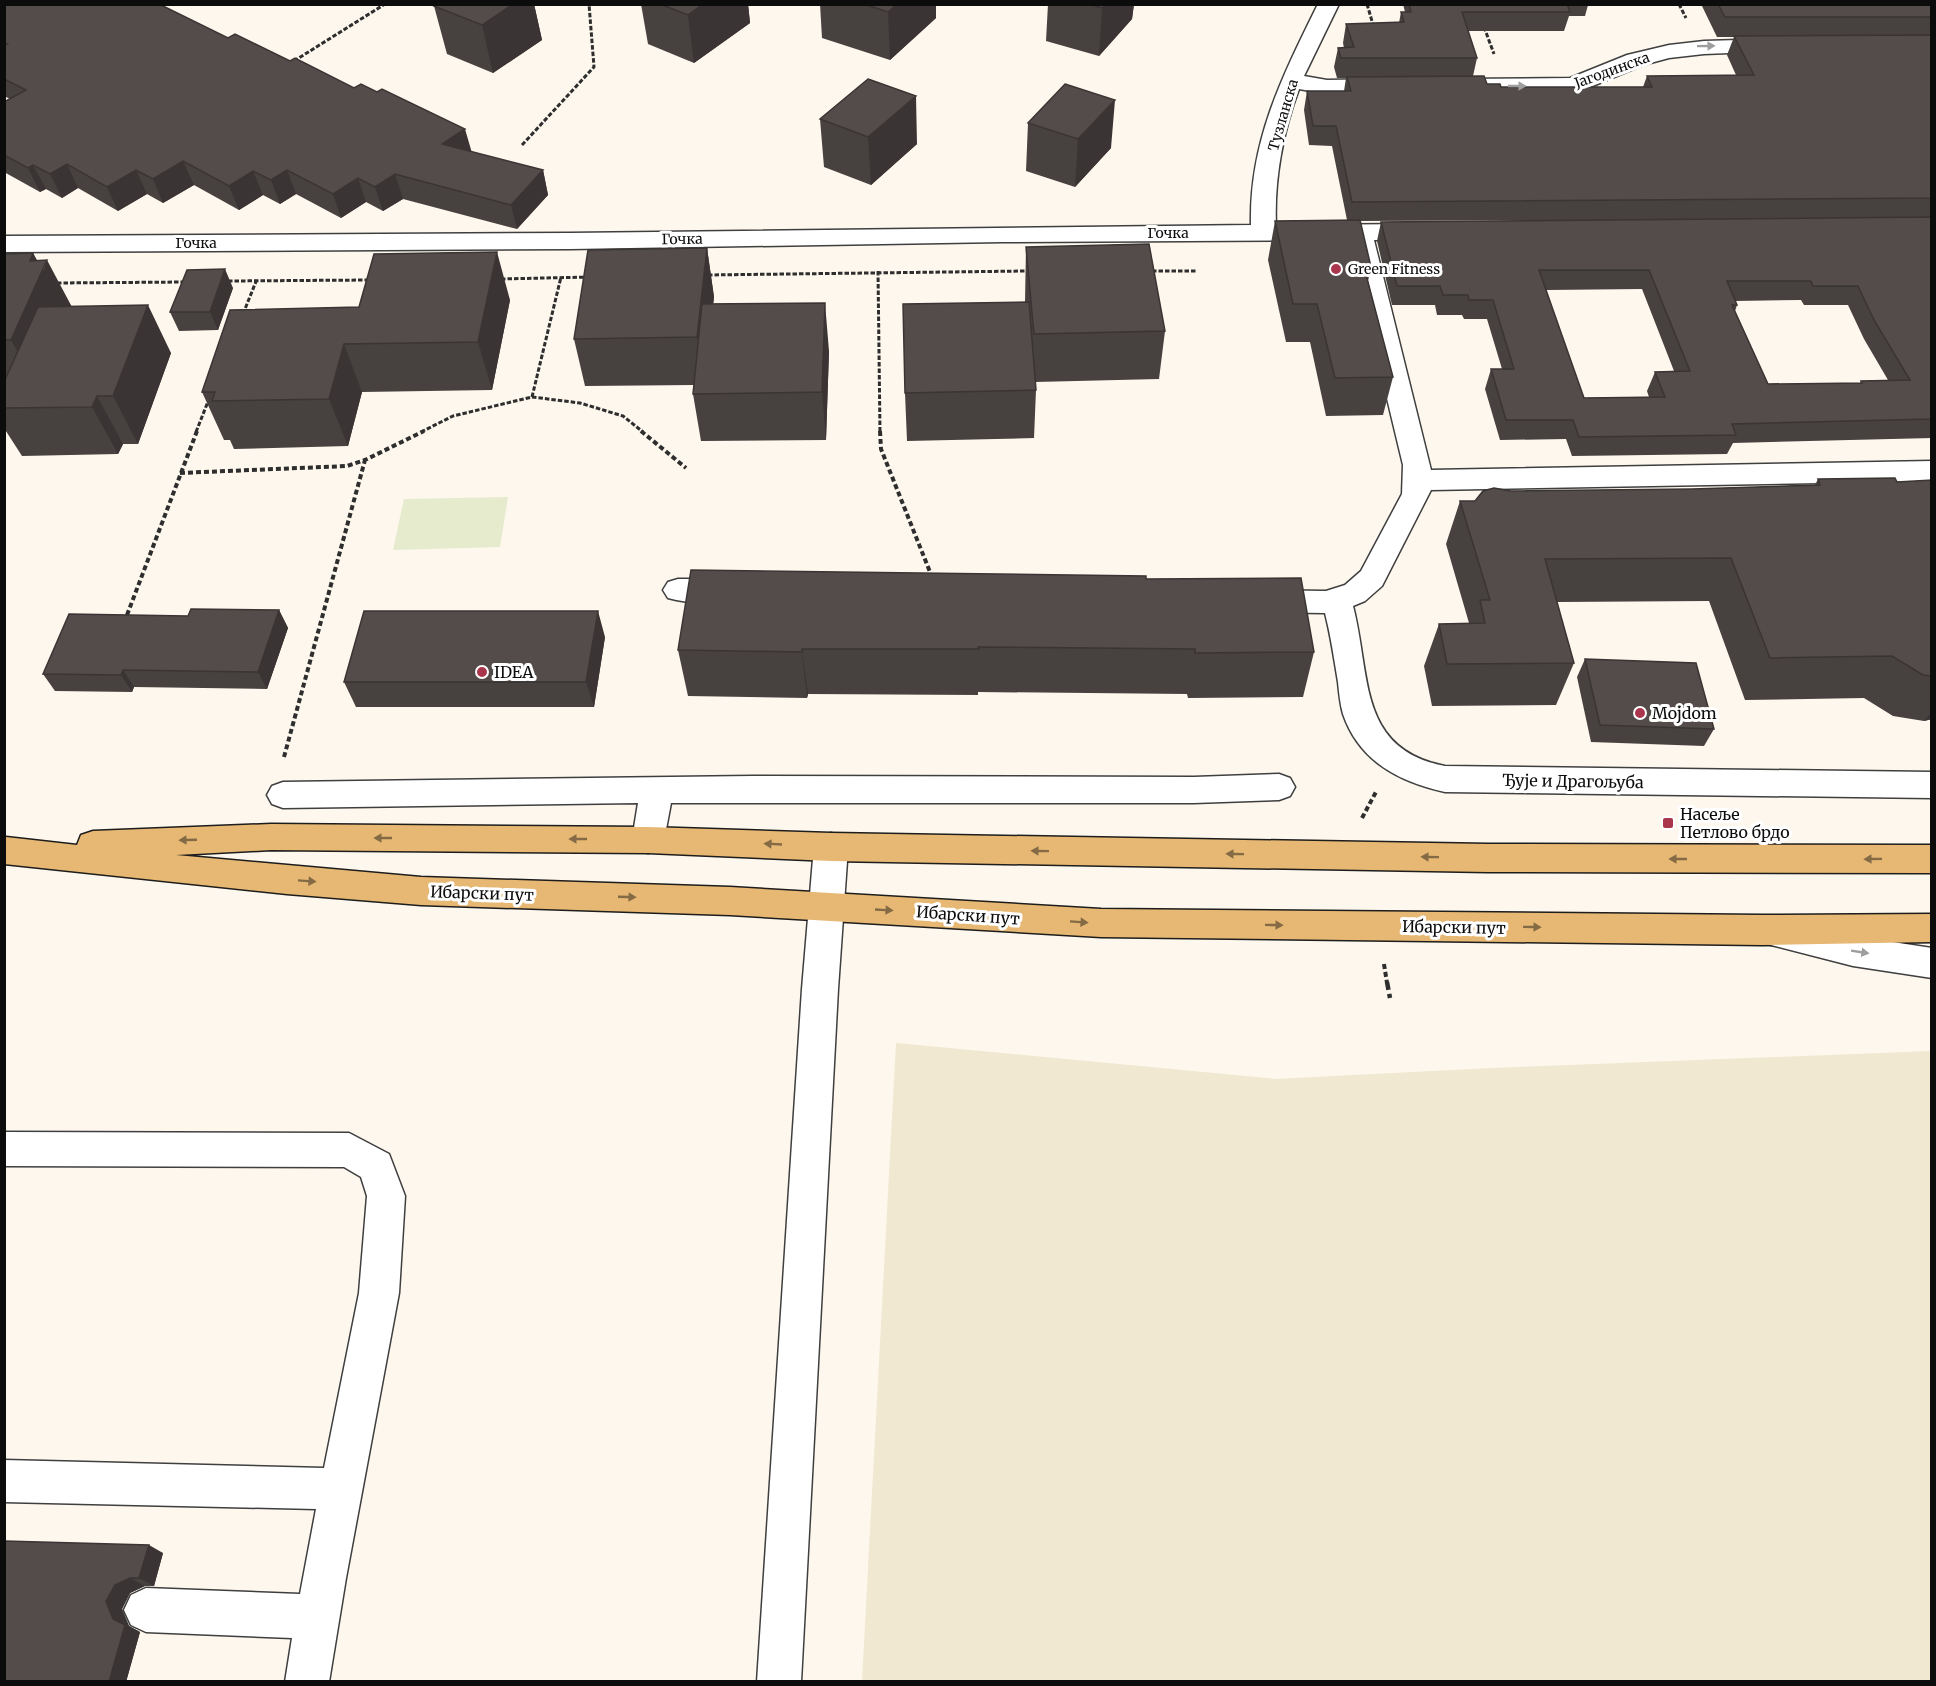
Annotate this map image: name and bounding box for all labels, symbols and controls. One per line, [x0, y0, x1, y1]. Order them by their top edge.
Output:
one-way arrow [1696, 41, 1715, 51]
street label: Јагодинска [1571, 48, 1652, 92]
street label: Тузланска [1264, 76, 1302, 153]
one-way arrow [1508, 81, 1527, 91]
street label: Гочка [1147, 224, 1189, 242]
street label: Гочка [661, 230, 703, 248]
street label: Гочка [175, 234, 217, 252]
place label: Green Fitness [1348, 260, 1440, 278]
marker: Green Fitness [1329, 262, 1343, 276]
place label: IDEA [494, 662, 534, 682]
marker: IDEA [475, 665, 489, 679]
place label: Mojdom [1652, 703, 1717, 723]
marker: Mojdom [1633, 706, 1647, 720]
street label: Ђује и Драгољуба [1502, 770, 1644, 792]
place label: Насеље Петлово брдо [1680, 804, 1790, 842]
marker: Насеље Петлово брдо [1661, 816, 1675, 830]
one-way arrow [373, 833, 392, 843]
one-way arrow [568, 834, 587, 844]
one-way arrow [178, 835, 197, 844]
one-way arrow [763, 840, 782, 849]
one-way arrow [1030, 846, 1049, 855]
one-way arrow [1225, 849, 1244, 859]
one-way arrow [1420, 852, 1439, 862]
one-way arrow [1669, 854, 1688, 864]
one-way arrow [1864, 854, 1883, 864]
one-way arrow [297, 877, 316, 886]
street label: Ибарски пут [430, 881, 535, 905]
one-way arrow [618, 893, 637, 902]
street label: Ибарски пут [915, 901, 1021, 929]
one-way arrow [874, 905, 893, 914]
street label: Ибарски пут [1402, 916, 1506, 938]
one-way arrow [1069, 917, 1088, 926]
one-way arrow [1264, 920, 1283, 930]
one-way arrow [1522, 923, 1541, 932]
one-way arrow [1851, 948, 1870, 957]

